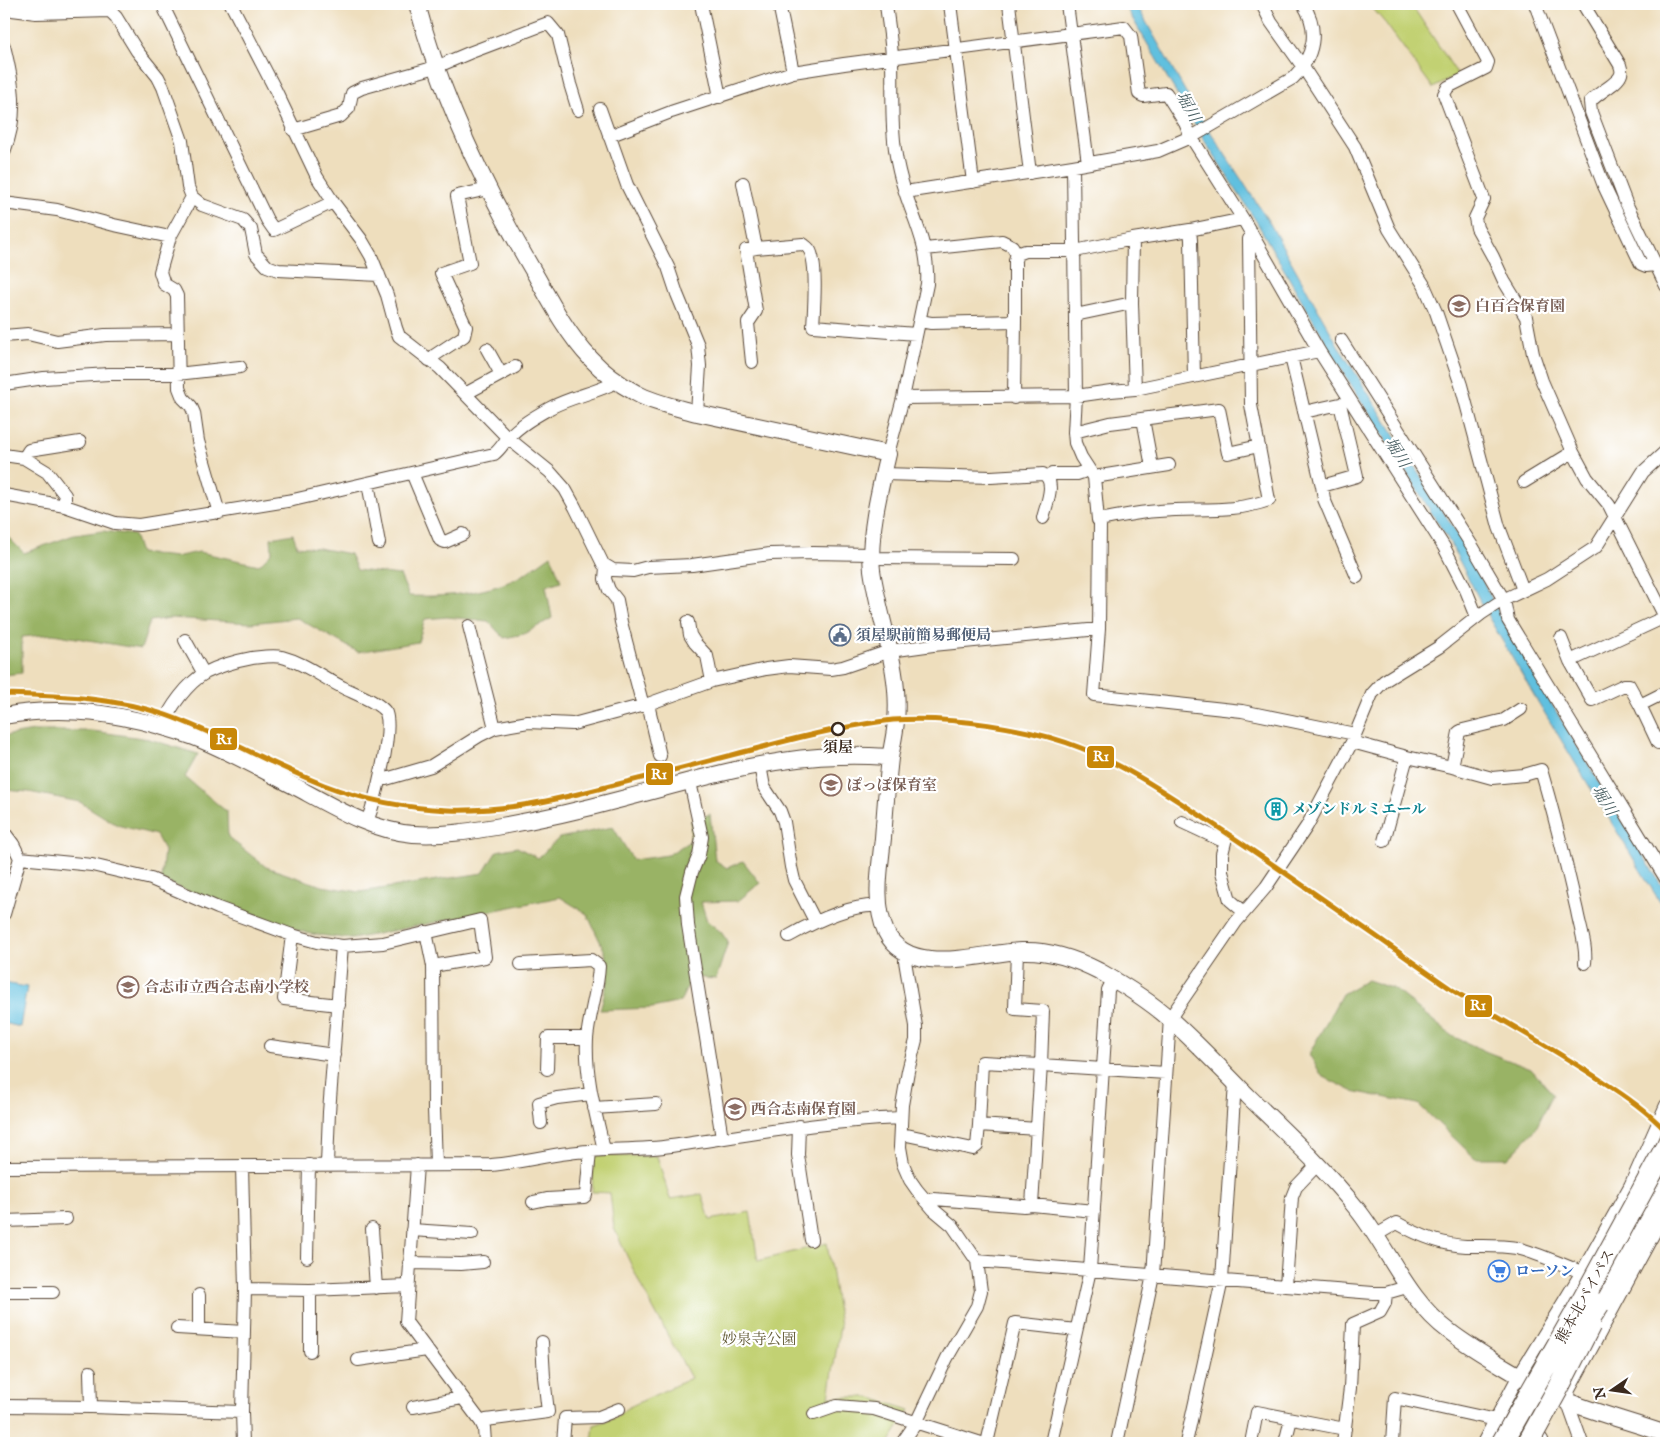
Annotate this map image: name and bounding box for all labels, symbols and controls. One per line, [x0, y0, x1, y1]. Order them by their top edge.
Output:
water label: 堀川 [1171, 88, 1205, 128]
school or university icon: 白百合保育園 [1447, 294, 1471, 318]
place label: 白百合保育園 [1475, 297, 1565, 316]
water label: 堀川 [1379, 434, 1414, 474]
public building icon: 須屋駅前簡易郵便局 [828, 623, 852, 647]
place label: 須屋駅前簡易郵便局 [856, 626, 991, 645]
marker: 須屋 [831, 722, 845, 736]
line badge: R1 [209, 727, 238, 751]
text: R1 [216, 731, 232, 749]
place label: 須屋 [823, 738, 853, 757]
line badge: R1 [1086, 745, 1115, 769]
text: R1 [1093, 748, 1109, 766]
line badge: R1 [645, 762, 674, 786]
text: R1 [651, 766, 667, 784]
school or university icon: ぽっぽ保育室 [819, 773, 843, 797]
place label: ぽっぽ保育室 [847, 776, 937, 795]
water label: 堀川 [1586, 782, 1621, 822]
building icon: メゾンドルミエール [1264, 797, 1288, 821]
place label: メゾンドルミエール [1292, 800, 1426, 819]
school or university icon: 合志市立西合志南小学校 [116, 975, 140, 999]
place label: 合志市立西合志南小学校 [144, 978, 309, 997]
line badge: R1 [1464, 994, 1493, 1018]
text: R1 [1470, 997, 1486, 1015]
school or university icon: 西合志南保育園 [723, 1097, 747, 1121]
place label: 西合志南保育園 [751, 1100, 856, 1119]
street label: 熊本北バイパス [1552, 1246, 1619, 1347]
supermarket icon: ローソン [1487, 1259, 1511, 1283]
place label: ローソン [1515, 1262, 1574, 1281]
park label: 妙泉寺公園 [721, 1330, 797, 1349]
north arrow [1588, 1364, 1638, 1414]
text: N [1590, 1385, 1611, 1402]

